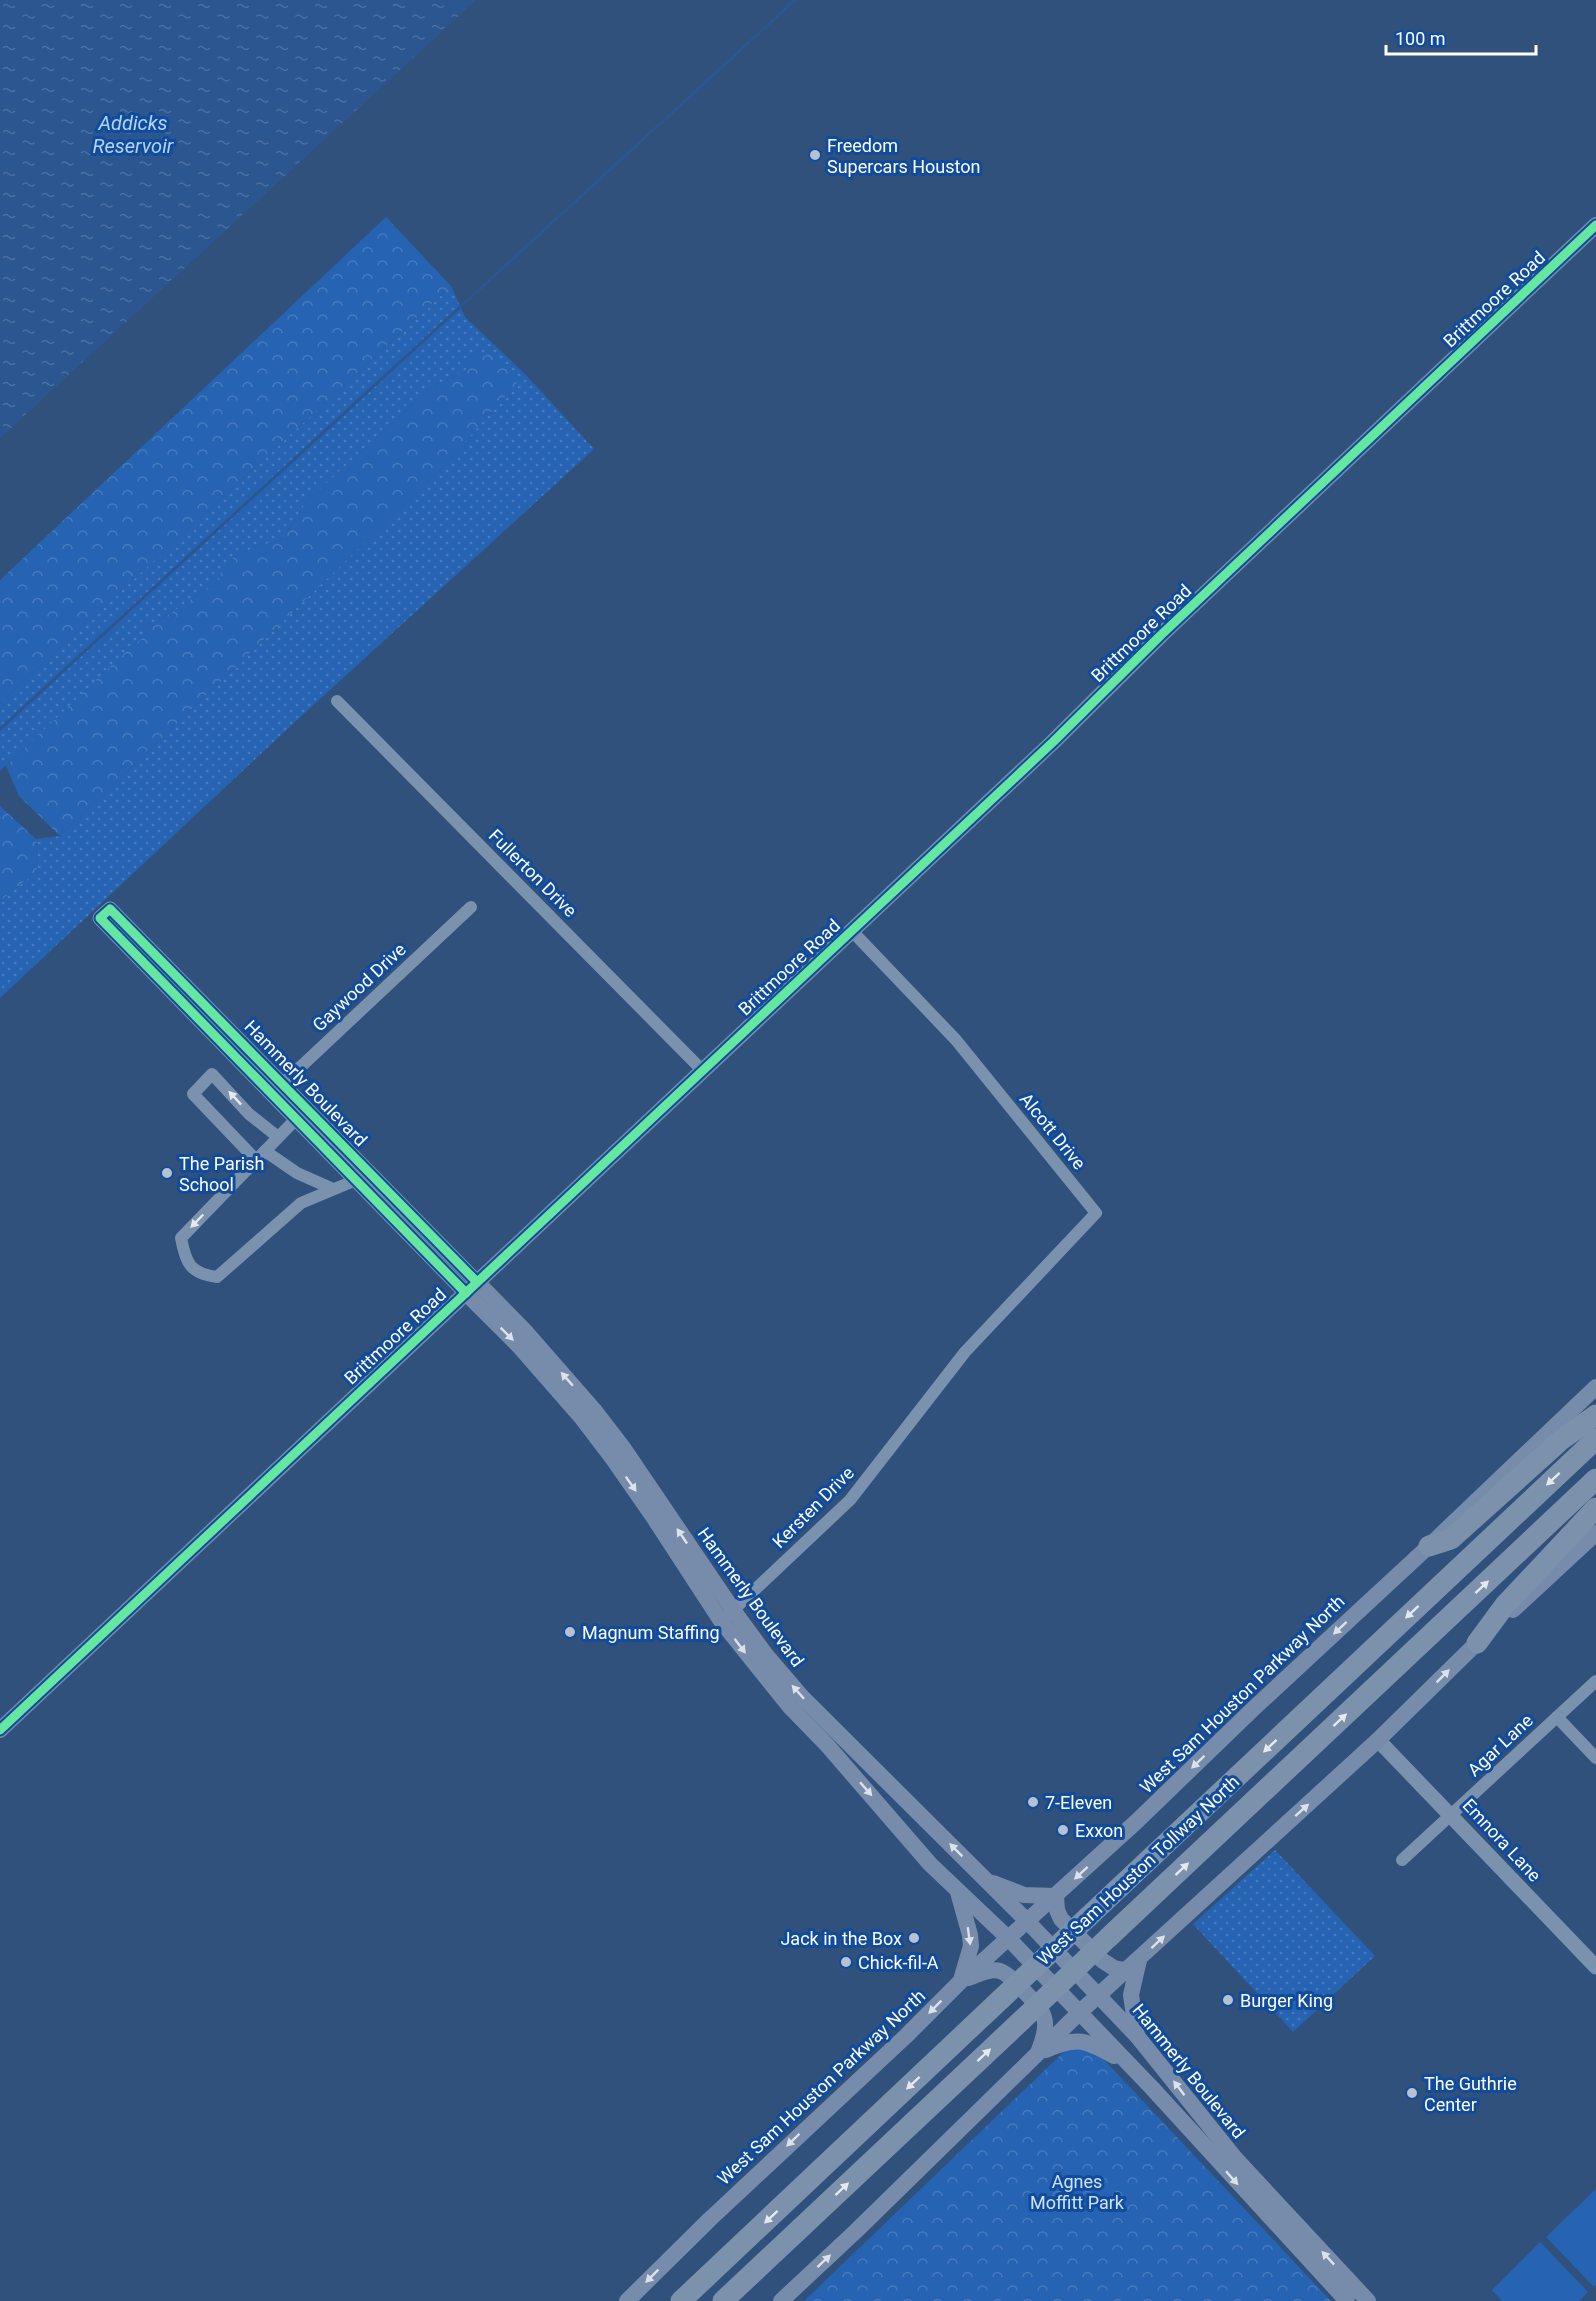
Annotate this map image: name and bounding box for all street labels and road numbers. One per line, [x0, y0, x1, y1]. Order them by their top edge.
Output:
street label: Brittmoore Road [1439, 247, 1549, 351]
street label: Brittmoore Road [1087, 580, 1195, 686]
street label: Fullerton Drive [485, 825, 581, 921]
street label: Brittmoore Road [734, 915, 844, 1019]
street label: Gaywood Drive [308, 939, 410, 1035]
street label: Hammerly Boulevard [240, 1016, 372, 1150]
street label: Alcott Drive [1016, 1088, 1090, 1174]
street label: Brittmoore Road [340, 1284, 450, 1388]
street label: Kersten Drive [768, 1462, 858, 1552]
street label: Hammerly Boulevard [693, 1523, 809, 1671]
street label: West Sam Houston Parkway North [1135, 1591, 1349, 1797]
street label: Agar Lane [1463, 1710, 1537, 1780]
street label: West Sam Houston Tollway North [1033, 1771, 1243, 1969]
street label: Emnora Lane [1458, 1794, 1546, 1886]
street label: West Sam Houston Parkway North [713, 1985, 929, 2189]
street label: Hammerly Boulevard [1128, 2000, 1250, 2142]

